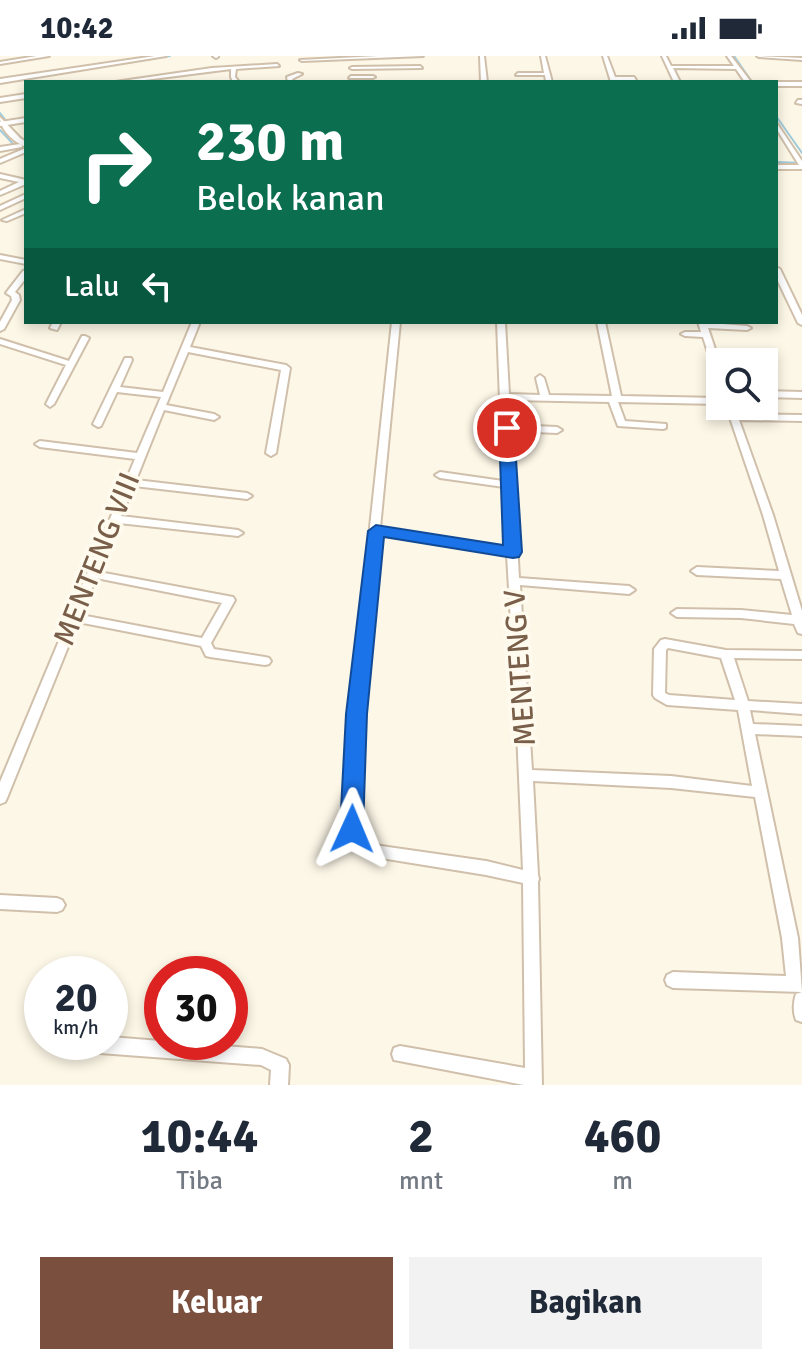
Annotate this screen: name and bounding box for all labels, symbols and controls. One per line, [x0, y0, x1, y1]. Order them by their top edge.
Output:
text: 10:42 [40, 10, 114, 47]
text: 230 m [196, 107, 344, 176]
icon: right [64, 112, 168, 216]
text: Belok kanan [196, 176, 385, 221]
icon: left [135, 264, 179, 308]
text: Lalu [64, 268, 119, 305]
map controls [706, 348, 778, 420]
button: search [706, 348, 778, 420]
pin [473, 394, 541, 462]
icon: arrive [485, 406, 529, 450]
street label: MENTENG VIII [46, 467, 148, 651]
street label: MENTENG V [496, 588, 544, 748]
position arrow [310, 787, 394, 871]
speed limit sign: 30 [144, 956, 248, 1060]
text: 20 [54, 973, 98, 1023]
text: km/h [53, 1015, 99, 1040]
text: 10:44 [141, 1107, 258, 1166]
text: 2 [408, 1107, 434, 1166]
text: 460 [584, 1107, 661, 1166]
text: Tiba [176, 1165, 223, 1197]
text: mnt [399, 1165, 443, 1197]
text: m [612, 1165, 633, 1197]
button: Keluar [40, 1257, 393, 1349]
button: Bagikan [409, 1257, 762, 1349]

